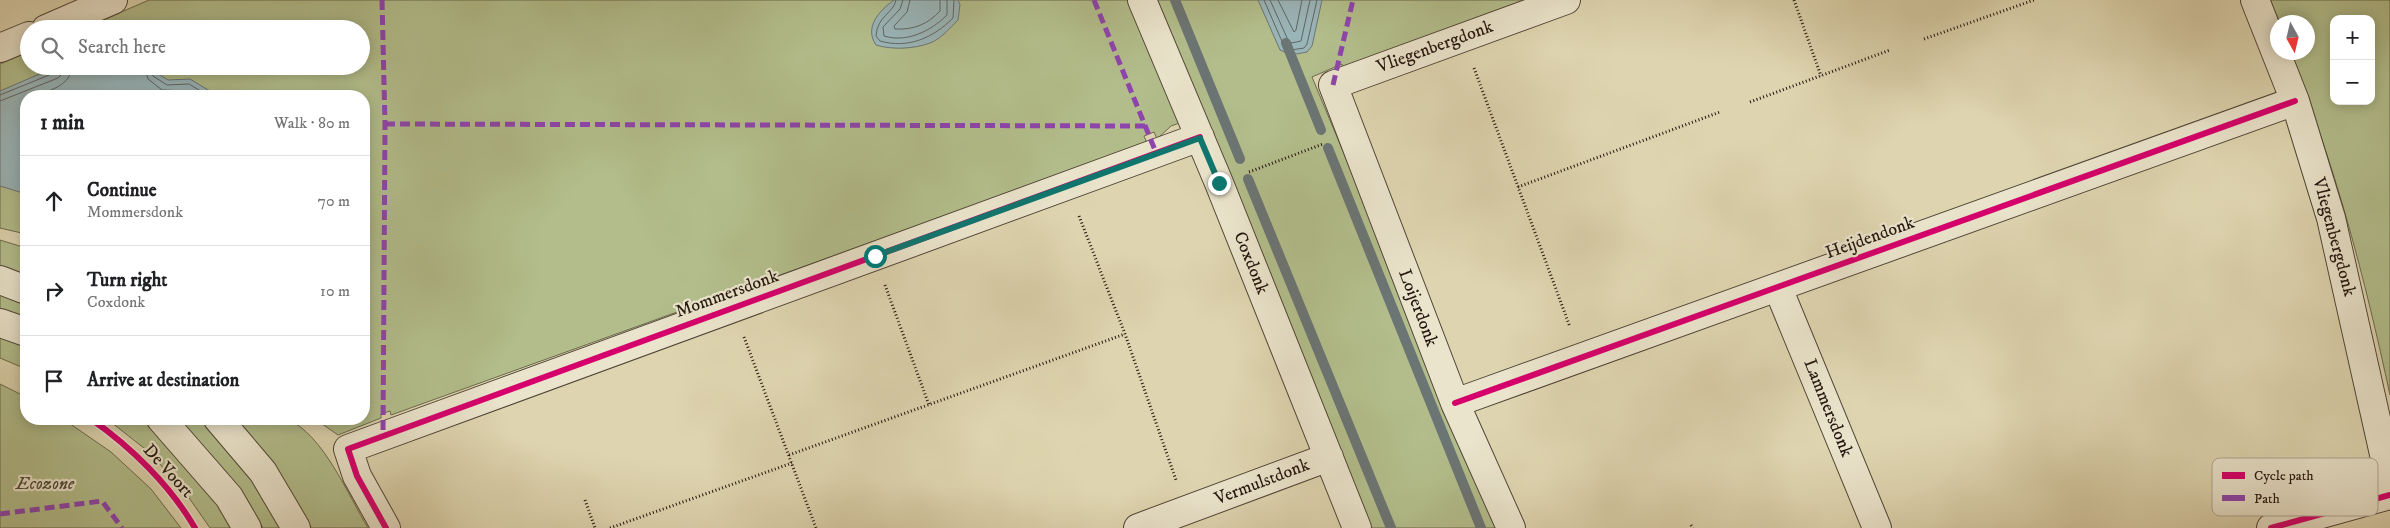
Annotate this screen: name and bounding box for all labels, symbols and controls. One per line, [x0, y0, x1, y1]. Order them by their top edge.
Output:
north arrow [2270, 15, 2315, 60]
map controls [2330, 15, 2375, 105]
button: + [2330, 15, 2375, 60]
street label: Vliegenbergdonk [1373, 16, 1496, 79]
search box [20, 20, 370, 75]
icon: search [38, 34, 66, 62]
text: Search here [78, 36, 166, 59]
button: − [2330, 60, 2375, 105]
text: 1 min [40, 110, 84, 136]
text: Walk · 80 m [274, 113, 350, 133]
route end [1208, 172, 1231, 195]
street label: Vliegenbergdonk [2307, 174, 2360, 299]
text: Continue [87, 179, 157, 202]
icon: ahead [40, 187, 68, 215]
text: 70 m [318, 191, 350, 211]
text: Mommersdonk [87, 202, 183, 222]
street label: Heijdendonk [1822, 212, 1918, 264]
street label: Coxdonk [1229, 228, 1274, 298]
route start [864, 245, 887, 268]
street label: Mommersdonk [672, 265, 782, 323]
street label: Loijerdonk [1393, 266, 1443, 350]
text: Turn right [87, 269, 167, 292]
icon: right [40, 277, 68, 305]
text: 10 m [320, 281, 350, 301]
text: Coxdonk [87, 292, 145, 312]
street label: Lammersdonk [1798, 356, 1858, 460]
icon: arrive [40, 367, 68, 395]
text: Arrive at destination [87, 369, 239, 392]
street label: De Voort [138, 439, 198, 503]
street label: Vermulstdonk [1210, 454, 1313, 511]
legend [2212, 458, 2378, 516]
text: Cycle path [2254, 467, 2314, 485]
park label: Ecozone [15, 473, 75, 495]
text: Path [2254, 490, 2281, 508]

